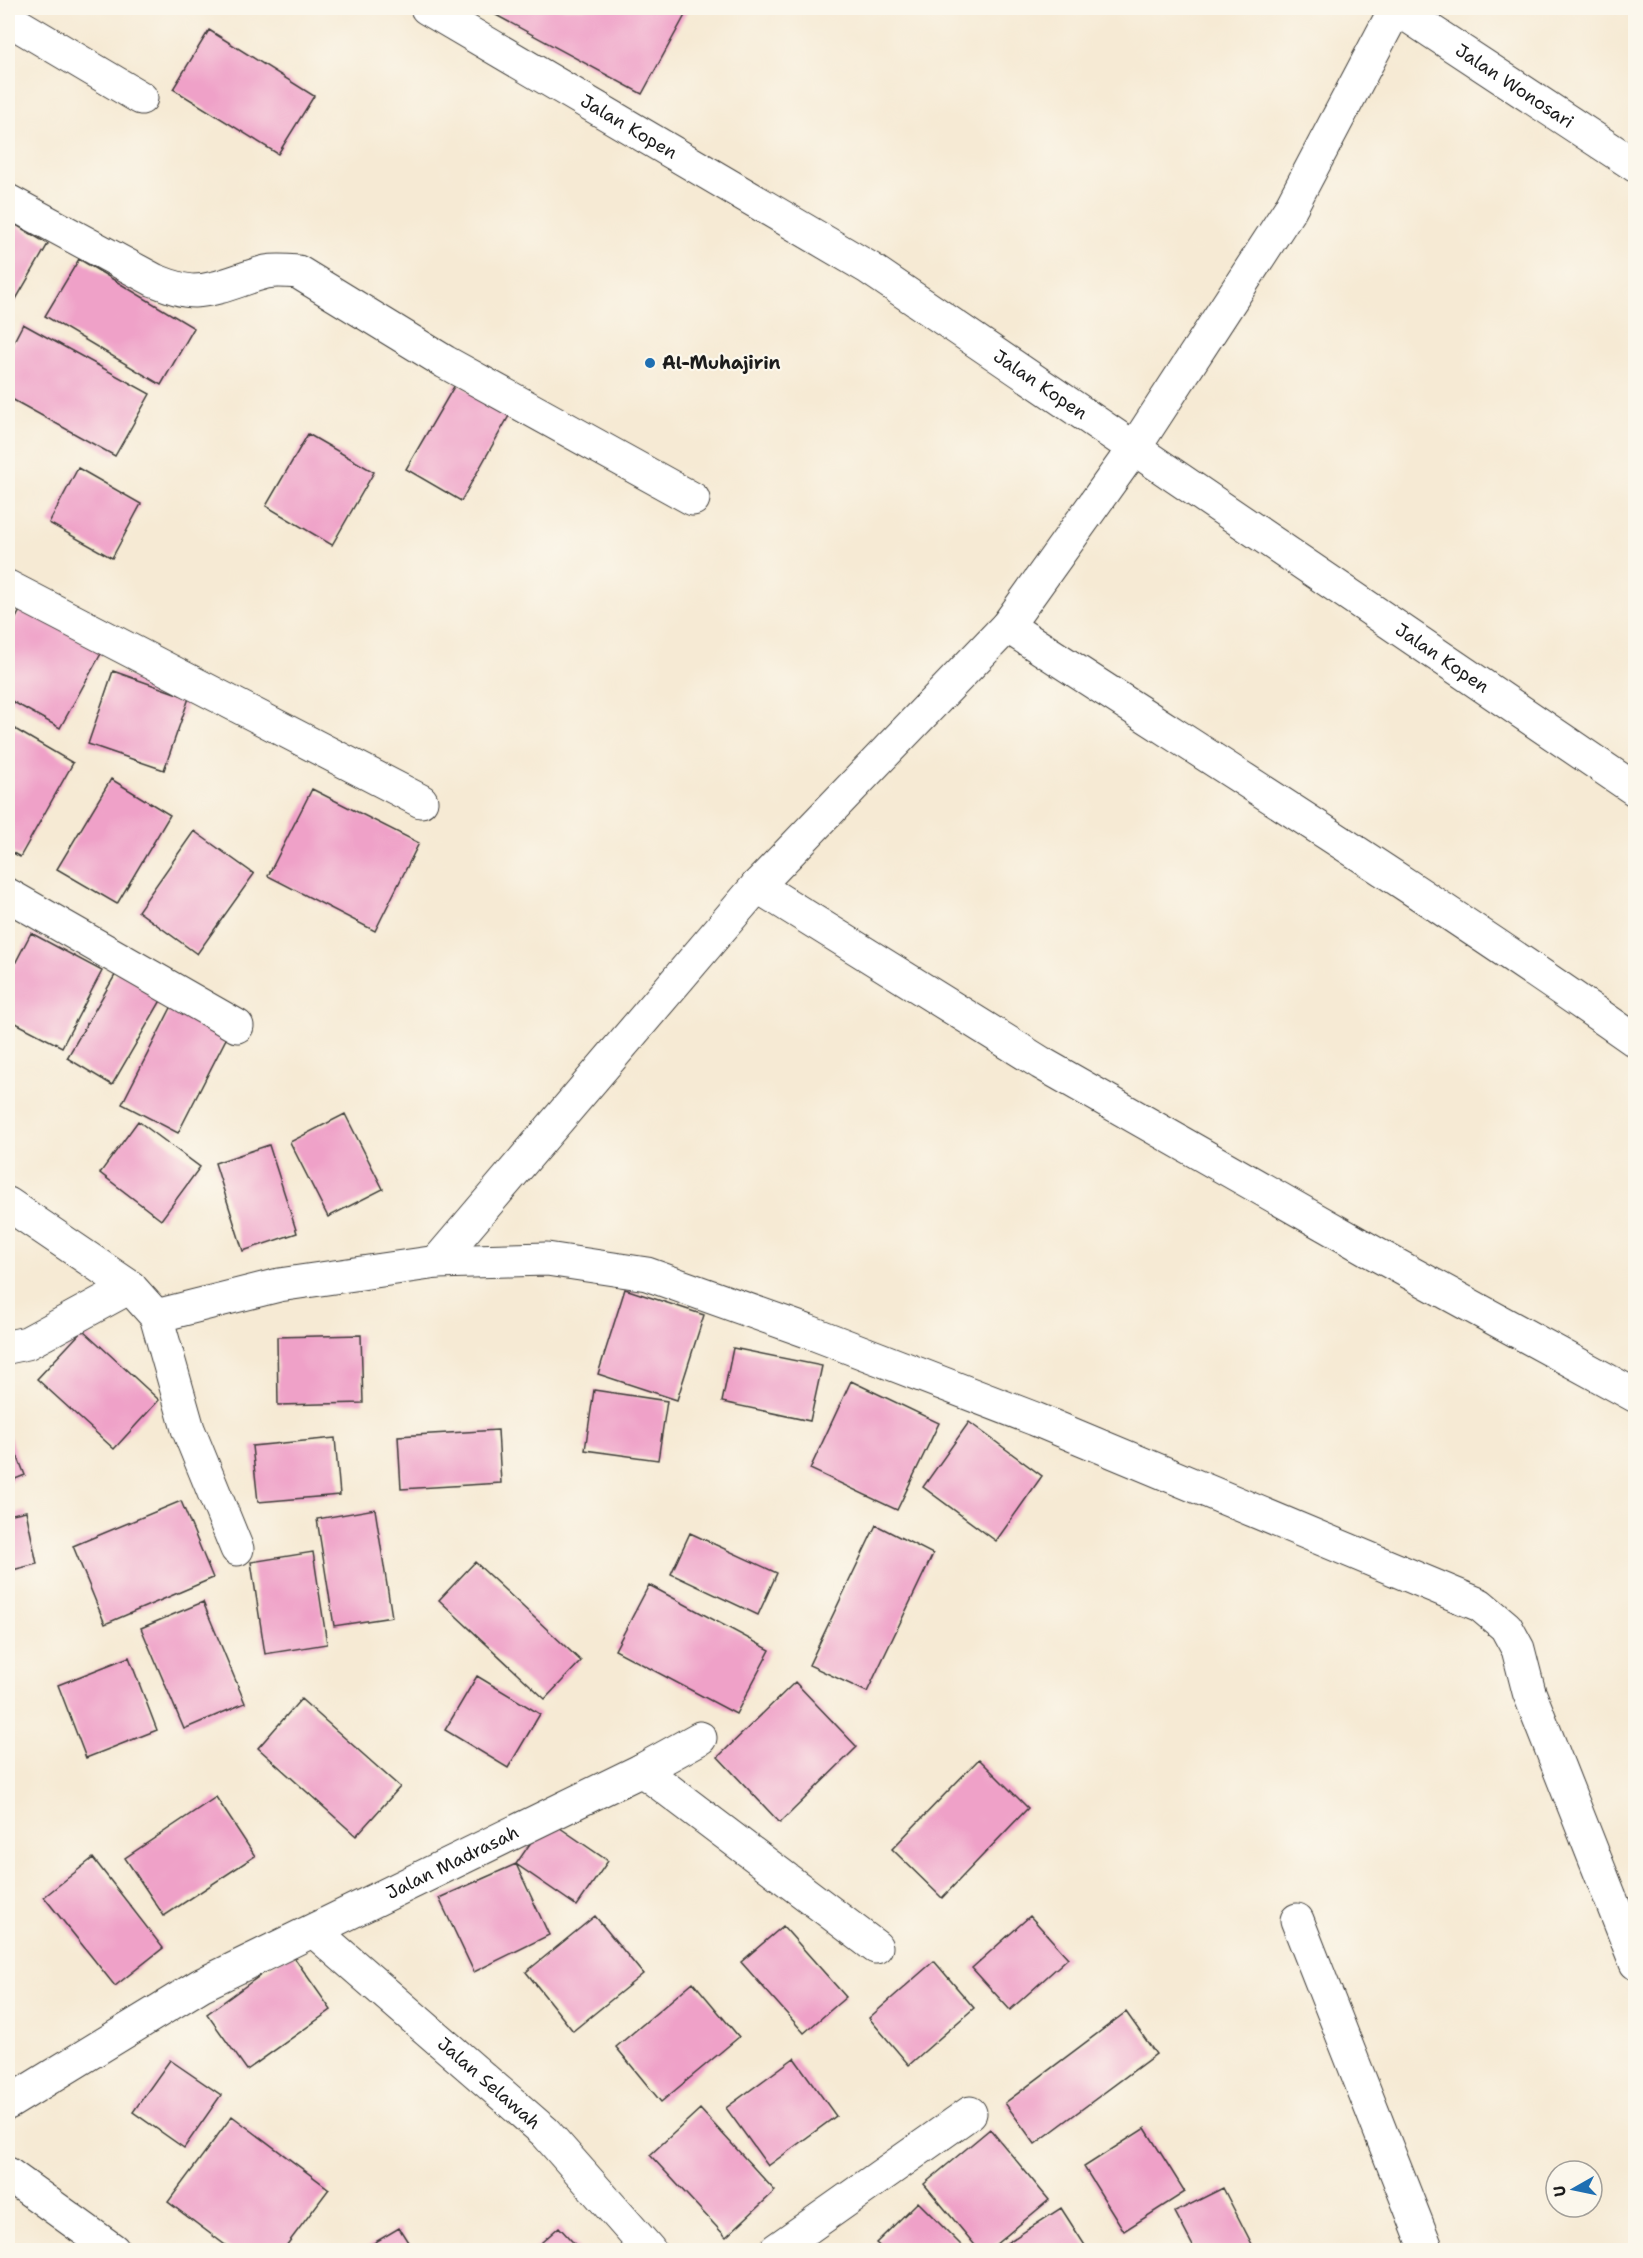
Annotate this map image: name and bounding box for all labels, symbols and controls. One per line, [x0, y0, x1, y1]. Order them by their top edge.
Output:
street label: Jalan Wonosari [1451, 38, 1579, 134]
street label: Jalan Kopen [576, 89, 682, 164]
street label: Jalan Kopen [989, 344, 1092, 425]
place label: Al-Muhajirin [662, 351, 781, 375]
marker: Al-Muhajirin [643, 356, 657, 370]
street label: Jalan Kopen [1390, 618, 1494, 698]
street label: Jalan Madrasah [382, 1820, 523, 1905]
street label: Jalan Selawah [432, 2032, 546, 2135]
north arrow [1544, 2159, 1604, 2219]
text: U [1548, 2184, 1571, 2198]

